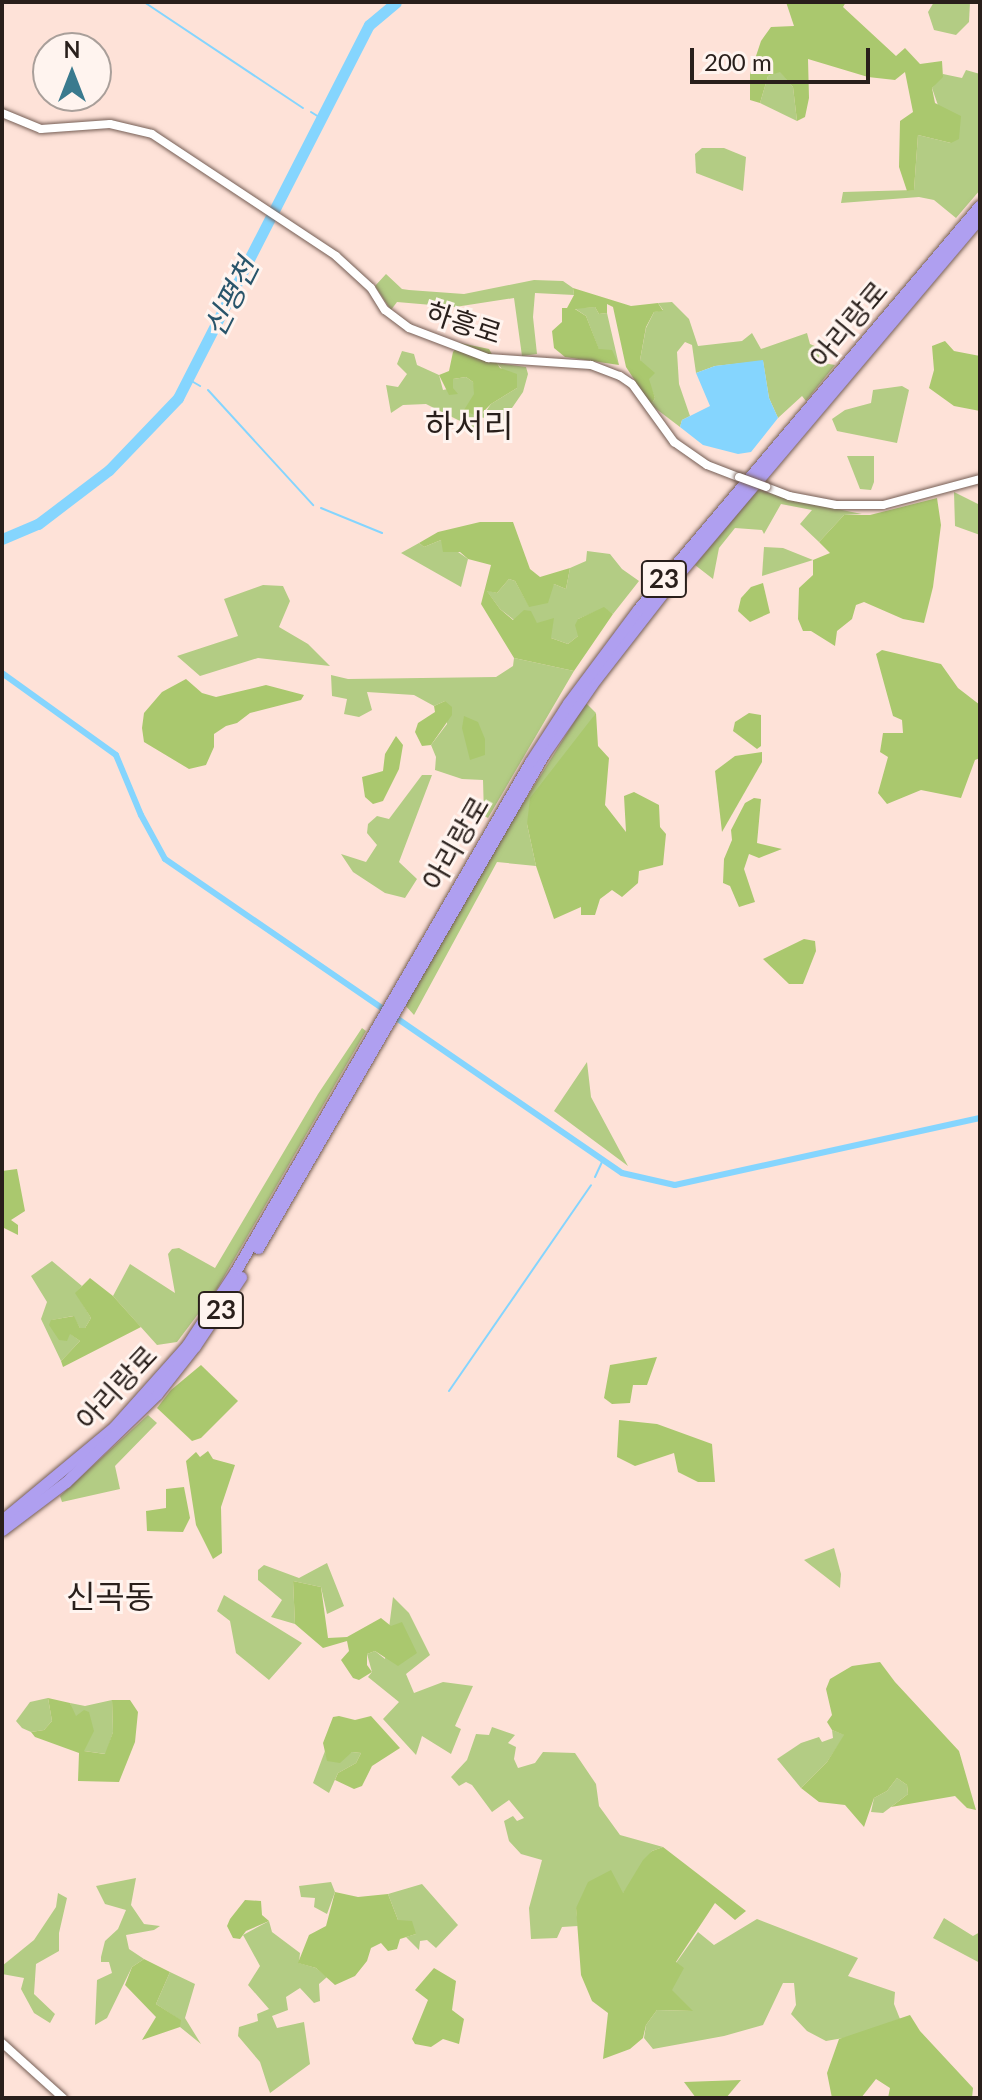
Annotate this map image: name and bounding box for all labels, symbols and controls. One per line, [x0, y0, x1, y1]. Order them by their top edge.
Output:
north arrow [32, 32, 112, 112]
scale bar [694, 32, 874, 82]
text: N [64, 36, 80, 63]
text: 200 m [704, 47, 772, 76]
water label: 신평천 [195, 252, 265, 342]
street label: 아리랑로 [802, 274, 894, 374]
street label: 하흥로 [422, 294, 506, 350]
district label: 하서리 [425, 406, 513, 444]
road number: 23 [640, 557, 688, 601]
street label: 아리랑로 [415, 790, 495, 896]
road number: 23 [197, 1288, 245, 1332]
street label: 아리랑로 [69, 1338, 163, 1436]
district label: 신곡동 [66, 1577, 154, 1615]

